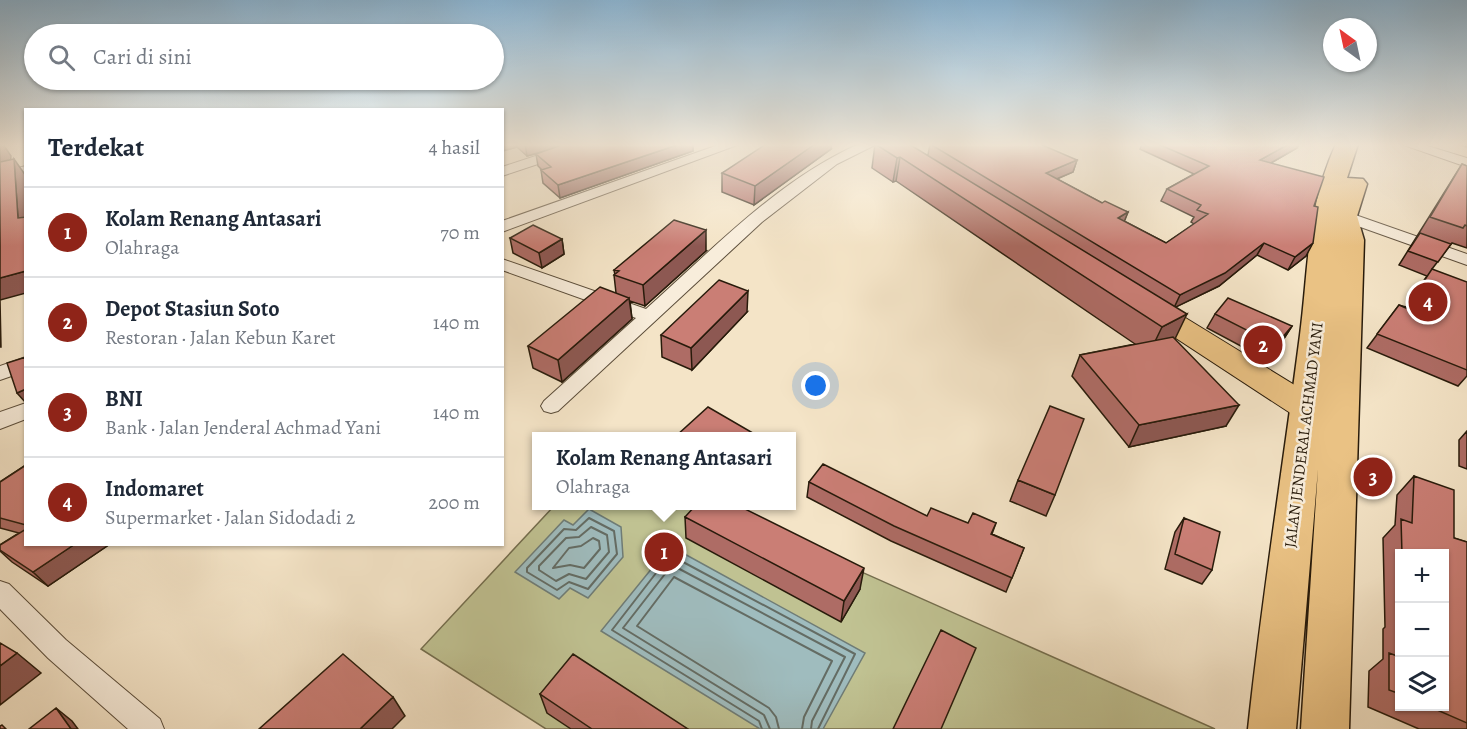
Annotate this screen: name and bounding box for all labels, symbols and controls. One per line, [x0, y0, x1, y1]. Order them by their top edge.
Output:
north arrow [1323, 18, 1377, 72]
search box [24, 24, 504, 90]
icon: search [45, 41, 78, 74]
text: Cari di sini [93, 42, 192, 72]
text: Terdekat [48, 130, 144, 165]
text: 4 hasil [428, 134, 480, 161]
text: Kolam Renang Antasari [105, 204, 321, 234]
text: 1 [64, 219, 71, 246]
text: 70 m [440, 219, 480, 246]
text: Olahraga [105, 234, 180, 261]
pin: 4 [1408, 280, 1448, 324]
text: Depot Stasiun Soto [105, 294, 280, 324]
text: 2 [63, 309, 72, 336]
text: 140 m [433, 309, 480, 336]
street label: JALAN JENDERAL ACHMAD YANI [1279, 321, 1329, 549]
pin: 2 [1244, 322, 1282, 368]
text: Restoran · Jalan Kebun Karet [105, 324, 336, 351]
your location [801, 371, 830, 400]
text: BNI [105, 384, 143, 414]
text: 3 [63, 399, 72, 426]
text: 140 m [433, 399, 480, 426]
text: Bank · Jalan Jenderal Achmad Yani [105, 414, 381, 441]
popup [532, 432, 796, 510]
text: Kolam Renang Antasari [556, 443, 772, 473]
pin: 3 [1354, 454, 1392, 500]
text: Olahraga [556, 473, 630, 500]
text: Indomaret [105, 474, 204, 504]
text: 4 [63, 489, 72, 516]
text: 200 m [429, 489, 480, 516]
text: Supermarket · Jalan Sidodadi 2 [105, 504, 355, 531]
pin: 1 [644, 530, 684, 574]
map controls [1395, 549, 1449, 711]
button: + [1395, 549, 1449, 603]
button: − [1395, 603, 1449, 657]
button: layers [1395, 657, 1449, 711]

